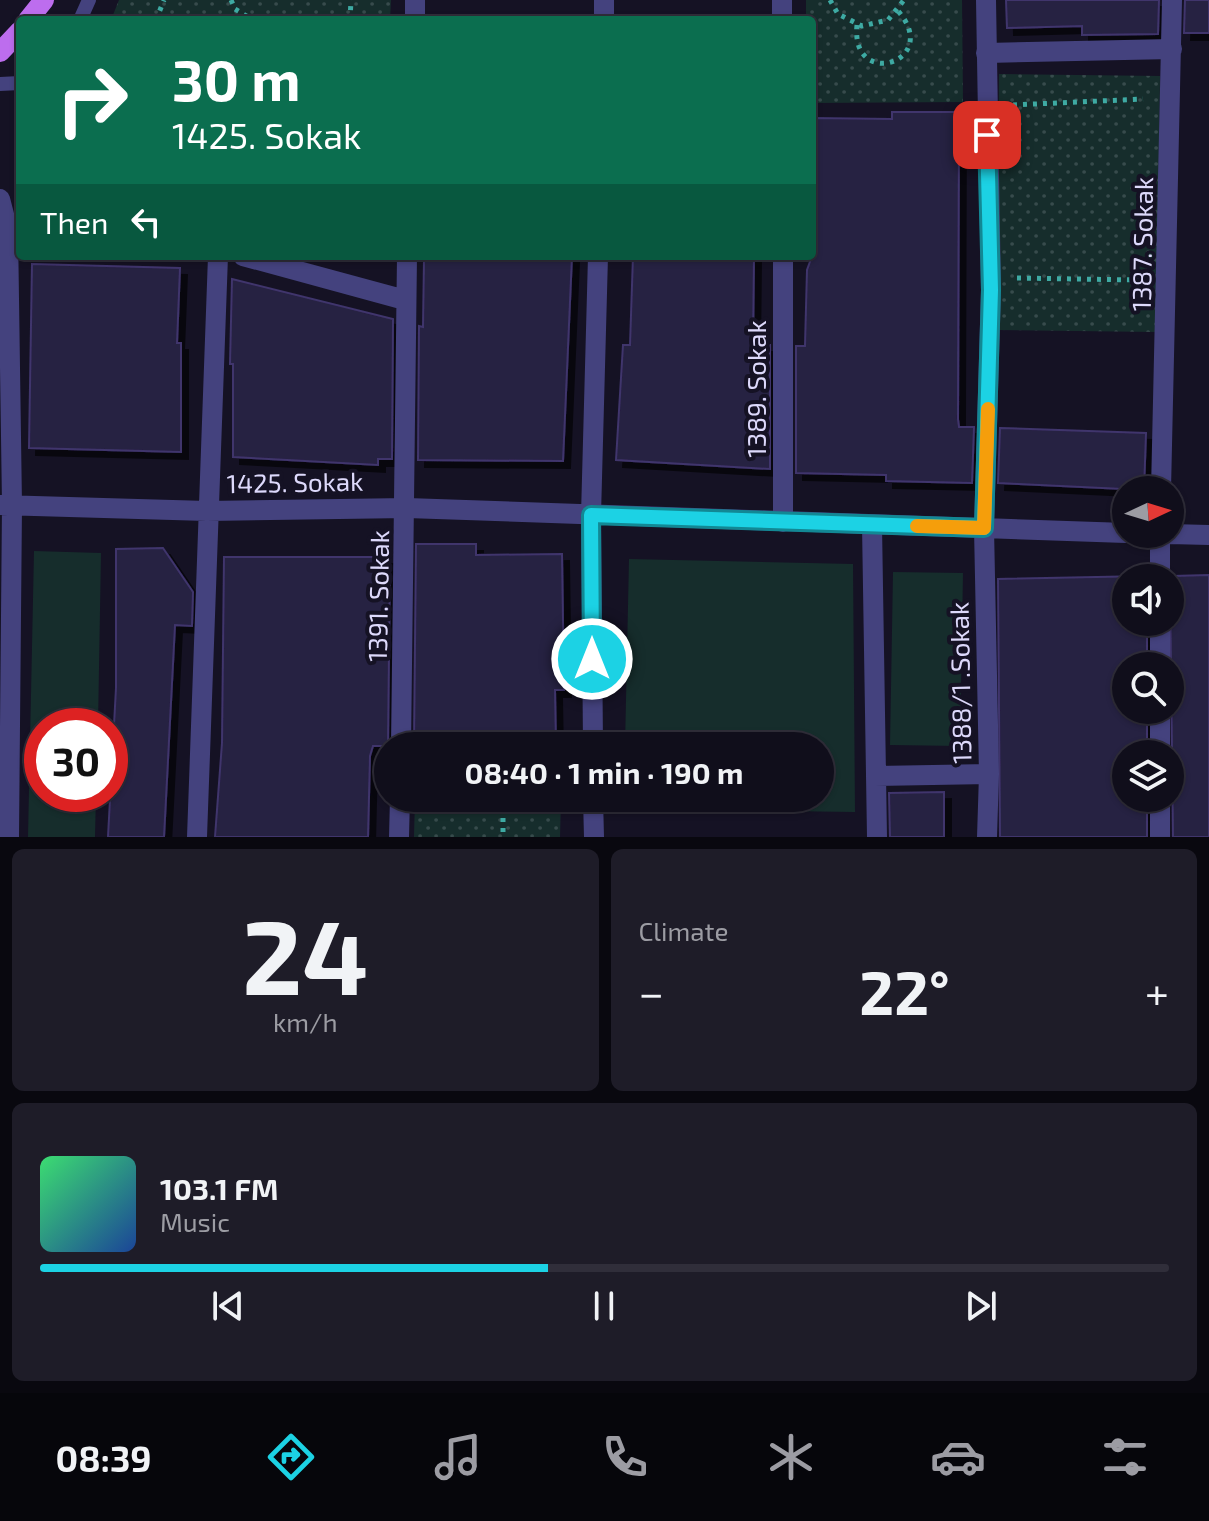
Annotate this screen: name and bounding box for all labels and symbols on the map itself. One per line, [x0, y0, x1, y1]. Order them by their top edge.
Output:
pin [953, 101, 1021, 169]
street label: 1387. Sokak [1125, 176, 1158, 312]
street label: 1389. Sokak [740, 320, 771, 458]
street label: 1425. Sokak [226, 465, 364, 498]
north arrow [1112, 476, 1184, 548]
street label: 1391. Sokak [361, 530, 394, 662]
street label: 1388/1 .Sokak [943, 602, 976, 764]
position arrow [550, 617, 634, 701]
speed limit sign: 30 [24, 708, 128, 812]

